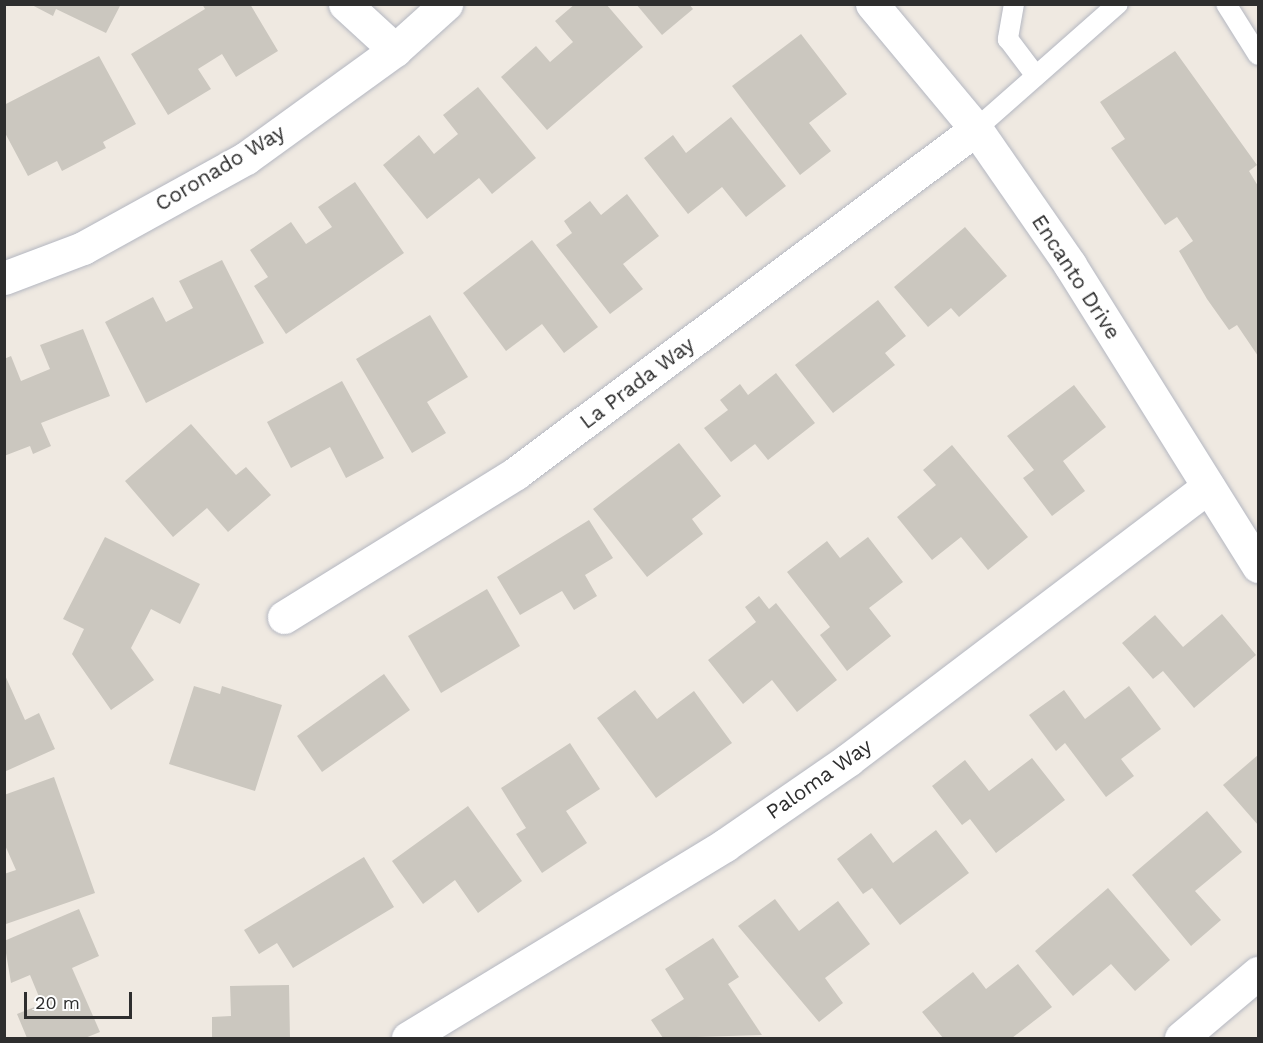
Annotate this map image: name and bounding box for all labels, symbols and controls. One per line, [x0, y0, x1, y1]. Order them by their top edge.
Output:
street label: Coronado Way [150, 119, 290, 217]
street label: Encanto Drive [1026, 210, 1126, 344]
street label: La Prada Way [574, 331, 700, 435]
street label: Paloma Way [761, 733, 877, 825]
scale bar [27, 980, 135, 1018]
text: 20 m [35, 992, 80, 1013]

